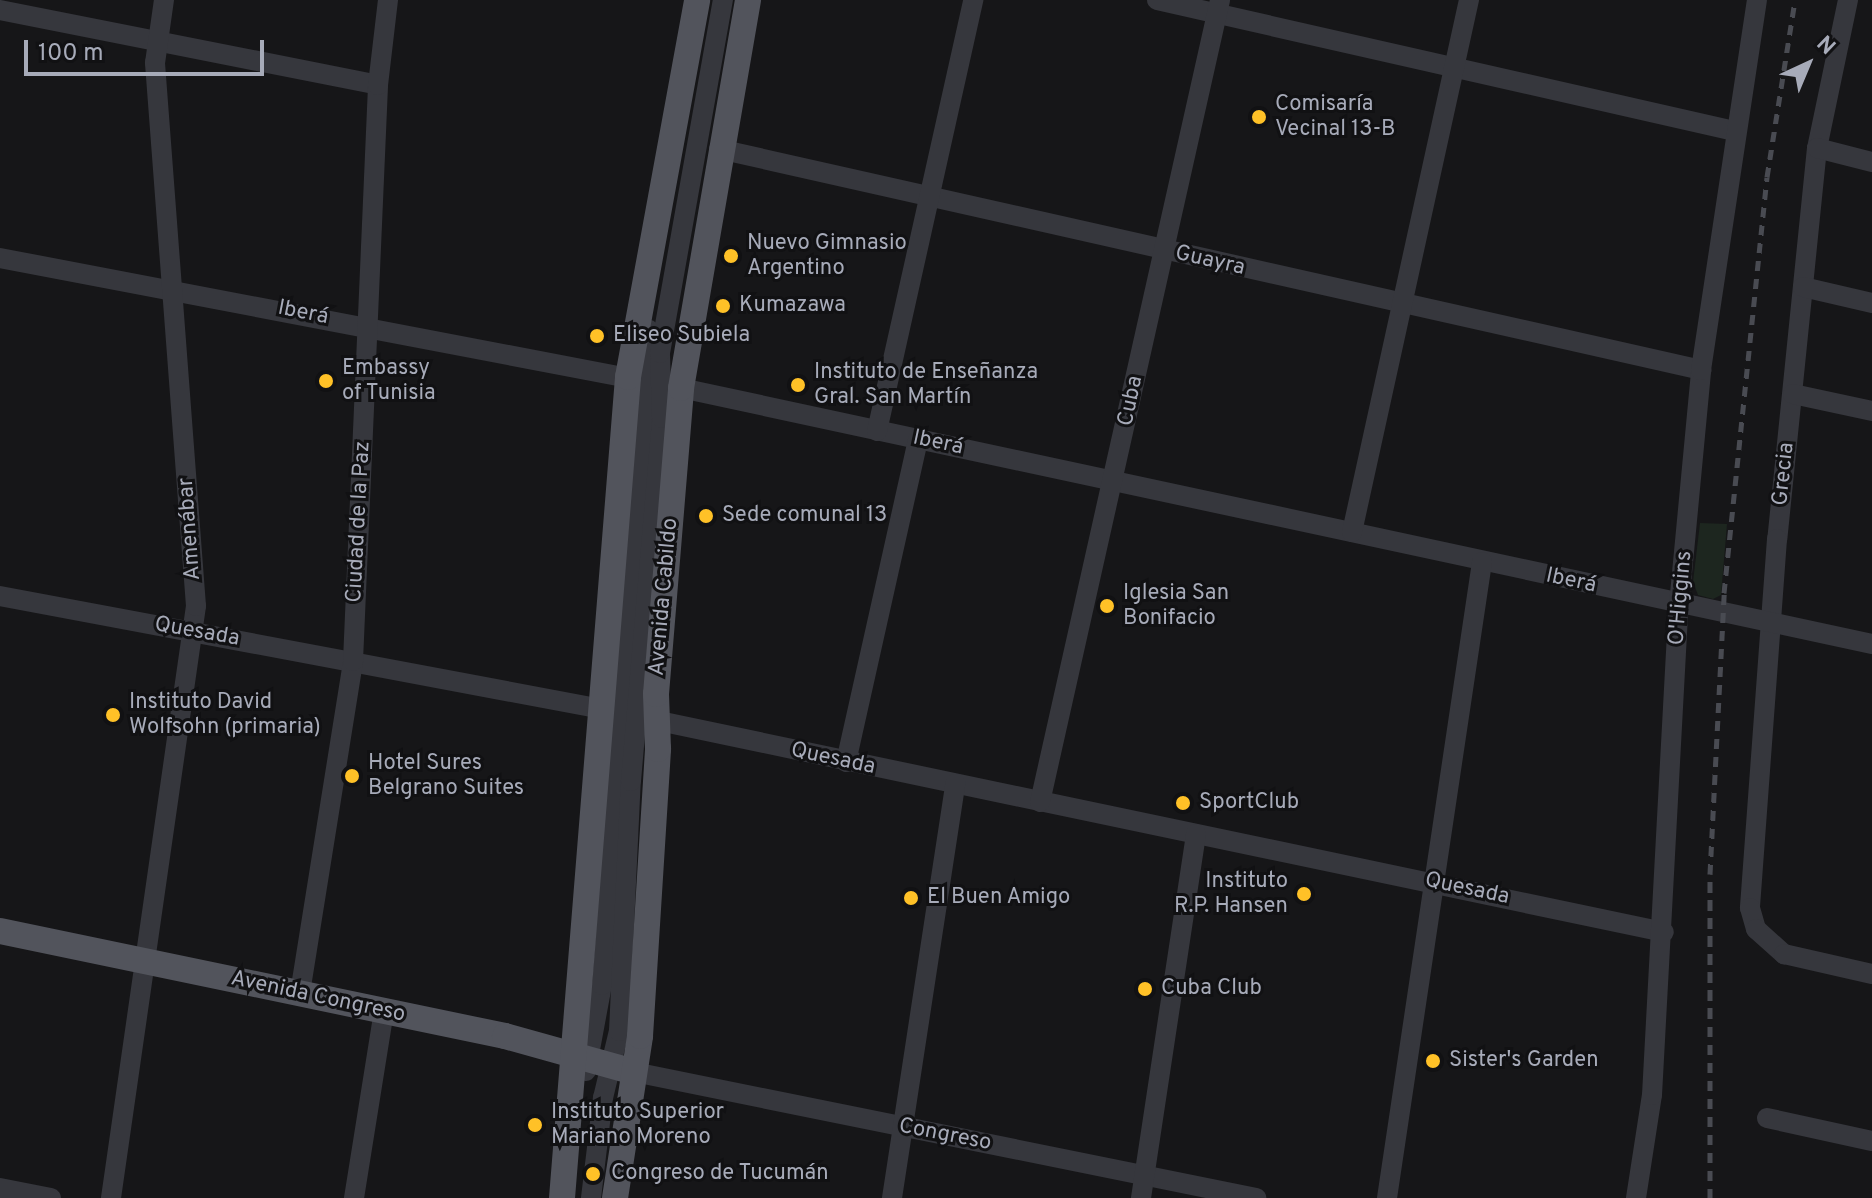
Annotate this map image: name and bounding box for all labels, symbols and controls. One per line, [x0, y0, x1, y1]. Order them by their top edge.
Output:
scale bar [28, 24, 268, 74]
north arrow [1768, 24, 1848, 104]
text: N [1810, 31, 1840, 62]
text: 100 m [38, 39, 104, 69]
place label: Comisaría Vecinal 13-B [1275, 91, 1395, 142]
marker: Comisaría Vecinal 13-B [1250, 108, 1268, 126]
place label: Nuevo Gimnasio Argentino [747, 230, 907, 282]
street label: Guayra [1173, 240, 1247, 282]
marker: Nuevo Gimnasio Argentino [722, 247, 740, 265]
place label: Kumazawa [739, 293, 846, 319]
street label: Iberá [275, 295, 331, 331]
marker: Kumazawa [714, 297, 732, 315]
place label: Eliseo Subiela [613, 323, 750, 349]
marker: Eliseo Subiela [588, 327, 606, 345]
place label: Embassy of Tunisia [342, 355, 437, 406]
place label: Instituto de Enseñanza Gral. San Martín [814, 359, 1038, 410]
marker: Embassy of Tunisia [317, 372, 335, 390]
street label: Cuba [1113, 373, 1149, 429]
marker: Instituto de Enseñanza Gral. San Martín [789, 376, 807, 394]
street label: Iberá [910, 425, 966, 461]
street label: Ciudad de la Paz [342, 440, 376, 604]
street label: Grecia [1768, 441, 1800, 507]
street label: Amenábar [173, 477, 207, 581]
place label: Sede comunal 13 [722, 503, 887, 529]
marker: Sede comunal 13 [697, 507, 715, 525]
street label: Avenida Cabildo [644, 517, 684, 677]
street label: O'Higgins [1664, 550, 1698, 646]
street label: Iberá [1543, 563, 1599, 599]
place label: Iglesia San Bonifacio [1123, 580, 1229, 632]
marker: Iglesia San Bonifacio [1098, 597, 1116, 615]
street label: Quesada [152, 612, 242, 652]
place label: Instituto David Wolfsohn (primaria) [129, 689, 321, 740]
marker: Instituto David Wolfsohn (primaria) [104, 706, 122, 724]
street label: Quesada [788, 737, 878, 781]
place label: Hotel Sures Belgrano Suites [368, 750, 524, 802]
marker: Hotel Sures Belgrano Suites [343, 767, 361, 785]
place label: SportClub [1199, 790, 1299, 816]
marker: SportClub [1174, 794, 1192, 812]
street label: Quesada [1422, 867, 1512, 911]
place label: Instituto R.P. Hansen [1174, 868, 1288, 920]
place label: El Buen Amigo [927, 885, 1071, 911]
marker: Instituto R.P. Hansen [1295, 885, 1313, 903]
marker: El Buen Amigo [902, 889, 920, 907]
street label: Avenida Congreso [228, 966, 408, 1028]
place label: Cuba Club [1161, 976, 1262, 1002]
marker: Cuba Club [1136, 980, 1154, 998]
place label: Sister's Garden [1449, 1048, 1599, 1074]
marker: Sister's Garden [1424, 1052, 1442, 1070]
place label: Instituto Superior Mariano Moreno [551, 1099, 724, 1150]
street label: Congreso [896, 1113, 994, 1157]
marker: Instituto Superior Mariano Moreno [526, 1116, 544, 1134]
place label: Congreso de Tucumán [611, 1161, 829, 1187]
marker: Congreso de Tucumán [582, 1163, 604, 1185]

